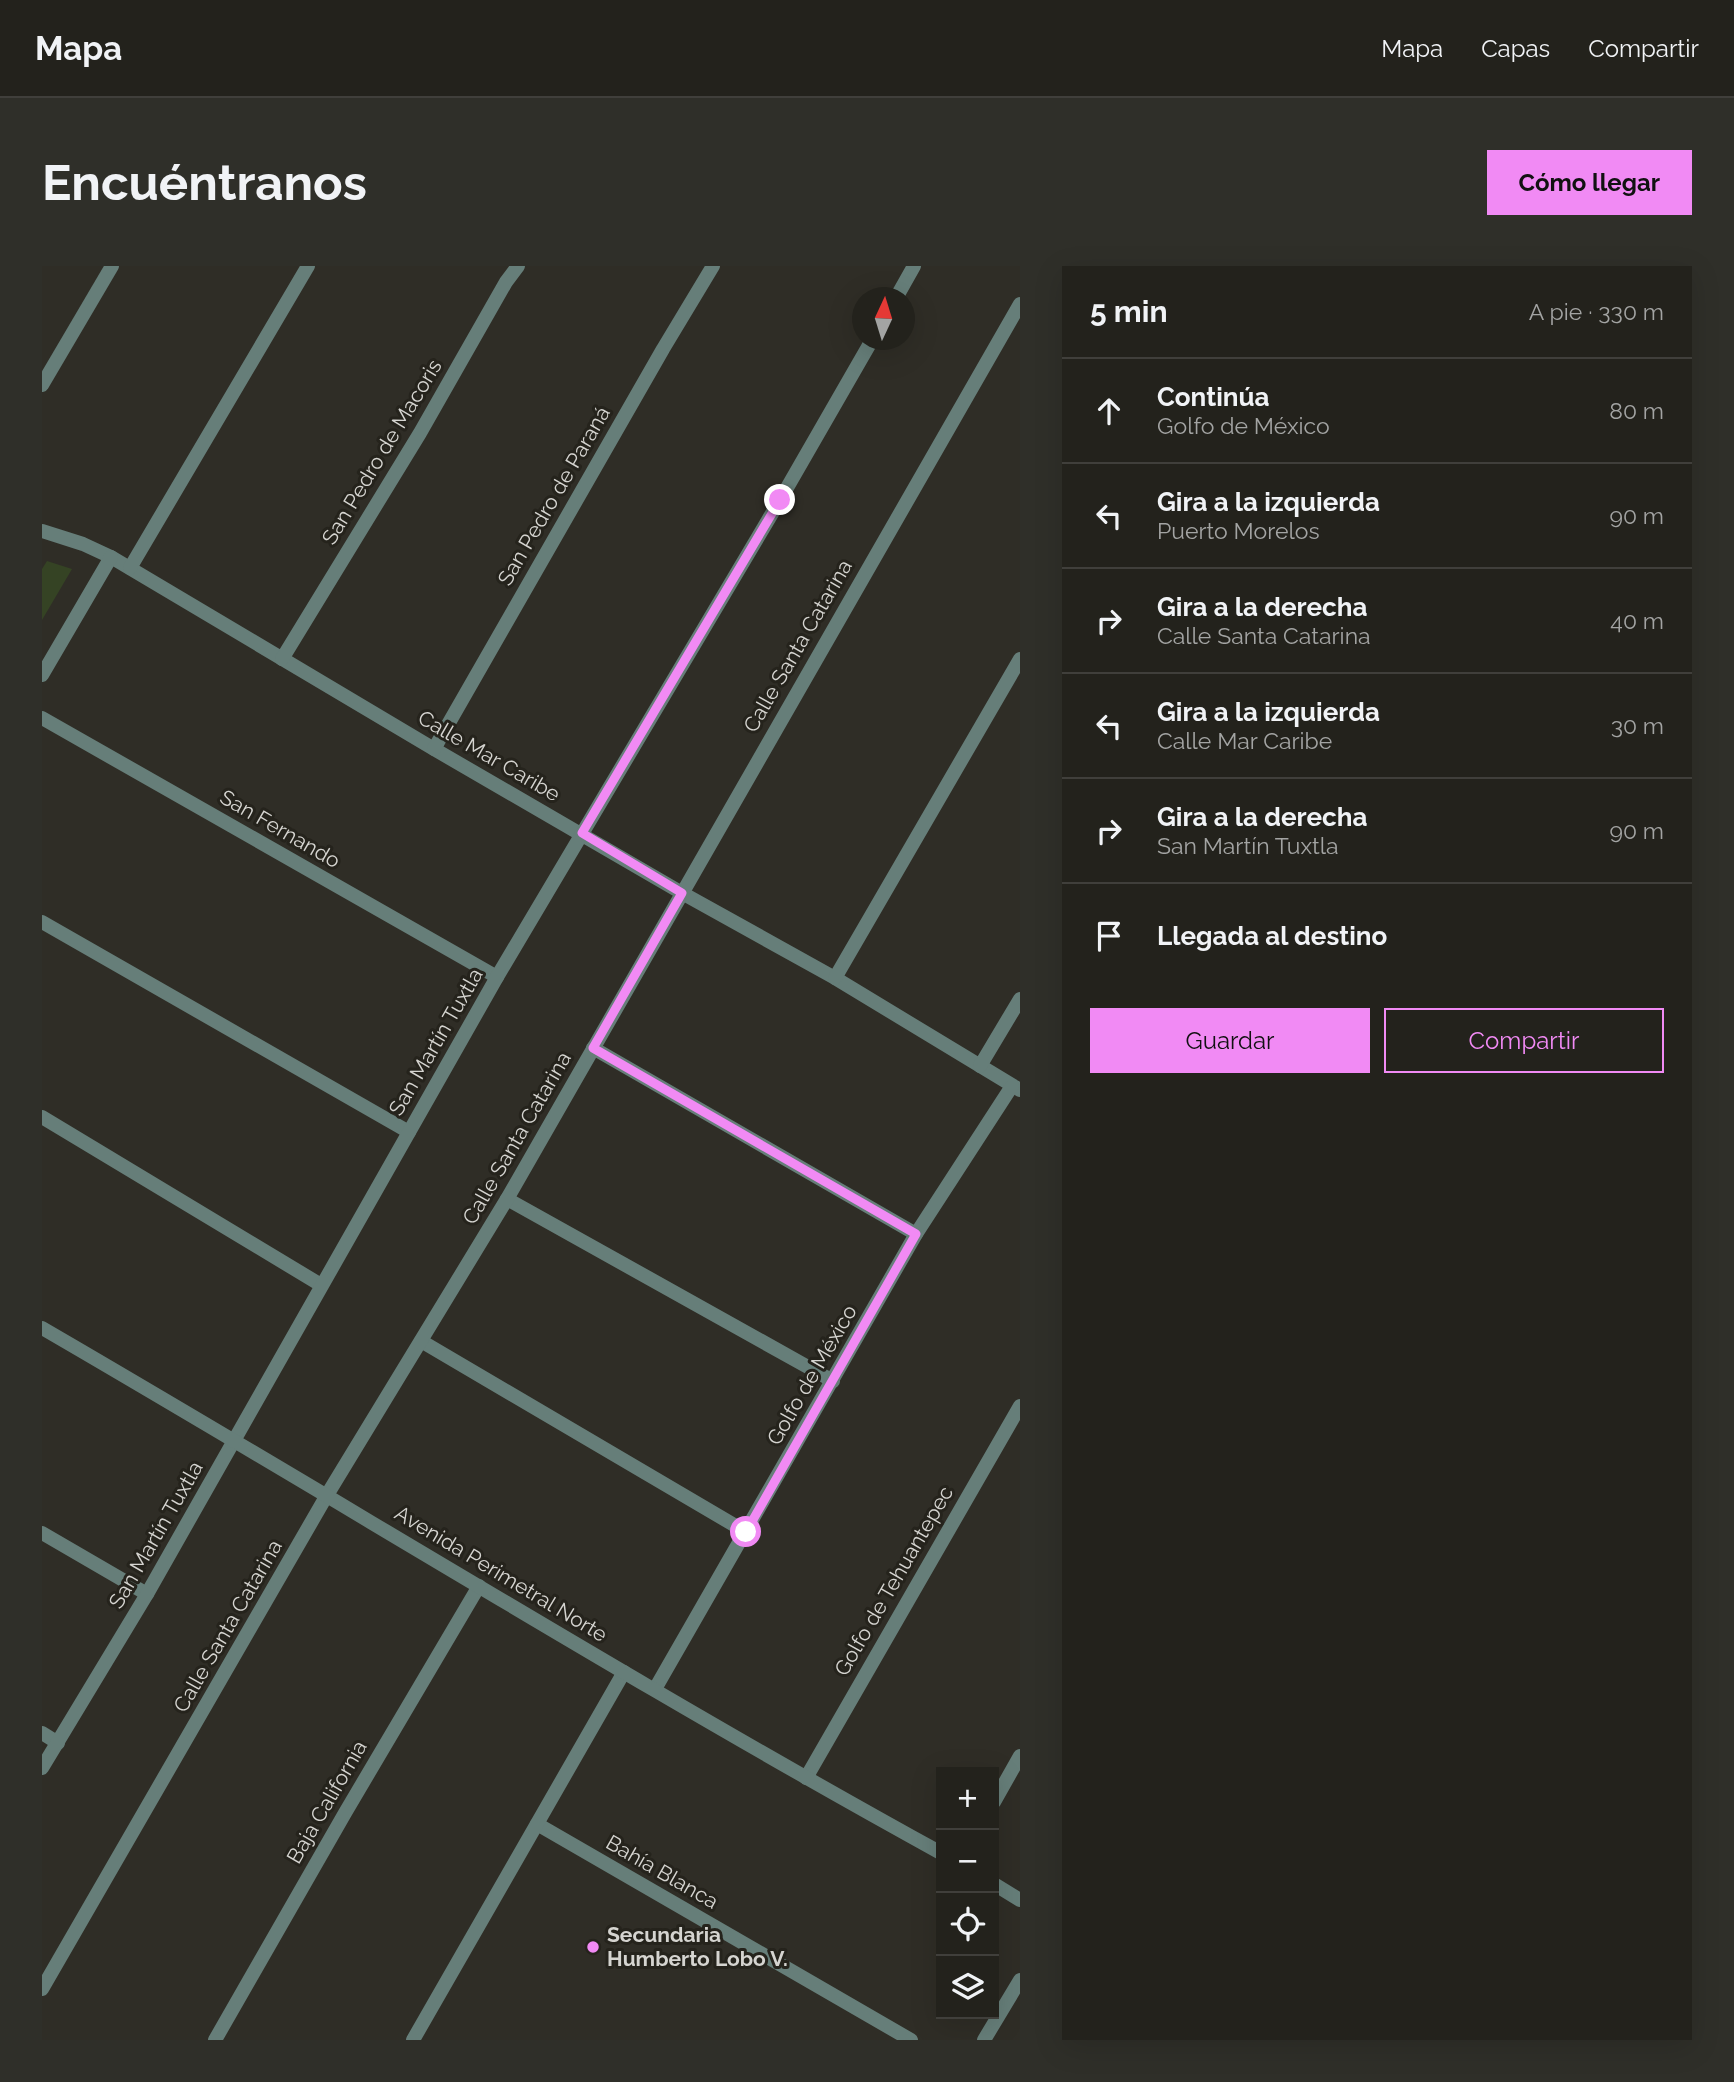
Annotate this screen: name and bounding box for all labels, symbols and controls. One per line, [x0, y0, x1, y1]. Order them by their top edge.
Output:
text: Mapa [35, 29, 122, 68]
text: Mapa [1381, 34, 1443, 63]
text: Capas [1481, 34, 1550, 63]
text: Compartir [1588, 34, 1699, 63]
button: Cómo llegar [1487, 150, 1692, 215]
text: Encuéntranos [42, 154, 367, 211]
north arrow [852, 287, 915, 350]
text: 5 min [1090, 294, 1168, 329]
text: A pie · 330 m [1529, 298, 1664, 325]
street label: San Pedro de Macoris [316, 355, 447, 549]
text: Continúa [1157, 382, 1269, 412]
icon: ahead [1090, 392, 1128, 430]
text: 80 m [1609, 397, 1664, 424]
street label: San Pedro de Paraná [492, 402, 615, 590]
text: Golfo de México [1157, 412, 1330, 439]
route end [764, 484, 795, 515]
text: Gira a la izquierda [1157, 487, 1380, 517]
icon: left [1090, 497, 1128, 535]
text: 90 m [1609, 502, 1664, 529]
text: Puerto Morelos [1157, 517, 1320, 544]
street label: Calle Santa Catarina [738, 555, 857, 736]
text: Gira a la derecha [1157, 592, 1367, 622]
icon: right [1090, 602, 1128, 640]
text: 40 m [1610, 607, 1664, 634]
text: Calle Santa Catarina [1157, 622, 1371, 649]
text: Gira a la izquierda [1157, 697, 1380, 727]
street label: Calle Mar Caribe [414, 705, 565, 806]
icon: left [1090, 707, 1128, 745]
text: 30 m [1611, 712, 1664, 739]
text: Calle Mar Caribe [1157, 727, 1332, 754]
street label: San Fernando [216, 784, 345, 873]
text: Gira a la derecha [1157, 802, 1367, 832]
icon: right [1090, 812, 1128, 850]
text: 90 m [1609, 817, 1664, 844]
text: San Martín Tuxtla [1157, 832, 1339, 859]
icon: arrive [1090, 917, 1128, 955]
text: Llegada al destino [1157, 921, 1387, 951]
street label: San Martín Tuxtla [383, 964, 488, 1120]
button: Guardar [1090, 1008, 1370, 1073]
button: Compartir [1384, 1008, 1664, 1073]
street label: Calle Santa Catarina [457, 1047, 576, 1228]
street label: Golfo de México [761, 1300, 862, 1449]
street label: San Martín Tuxtla [103, 1457, 208, 1613]
street label: Golfo de Tehuantepec [829, 1481, 958, 1680]
street label: Avenida Perimetral Norte [391, 1500, 612, 1647]
route start [730, 1516, 761, 1547]
street label: Calle Santa Catarina [168, 1535, 287, 1716]
street label: Baja California [281, 1736, 372, 1868]
map controls [936, 1767, 999, 2019]
button: + [936, 1767, 999, 1830]
street label: Bahía Blanca [602, 1829, 723, 1914]
button: − [936, 1830, 999, 1893]
button: locate [936, 1893, 999, 1956]
place label: Secundaria Humberto Lobo V. [607, 1922, 788, 1971]
marker: Secundaria Humberto Lobo V. [585, 1939, 601, 1955]
button: layers [936, 1956, 999, 2019]

